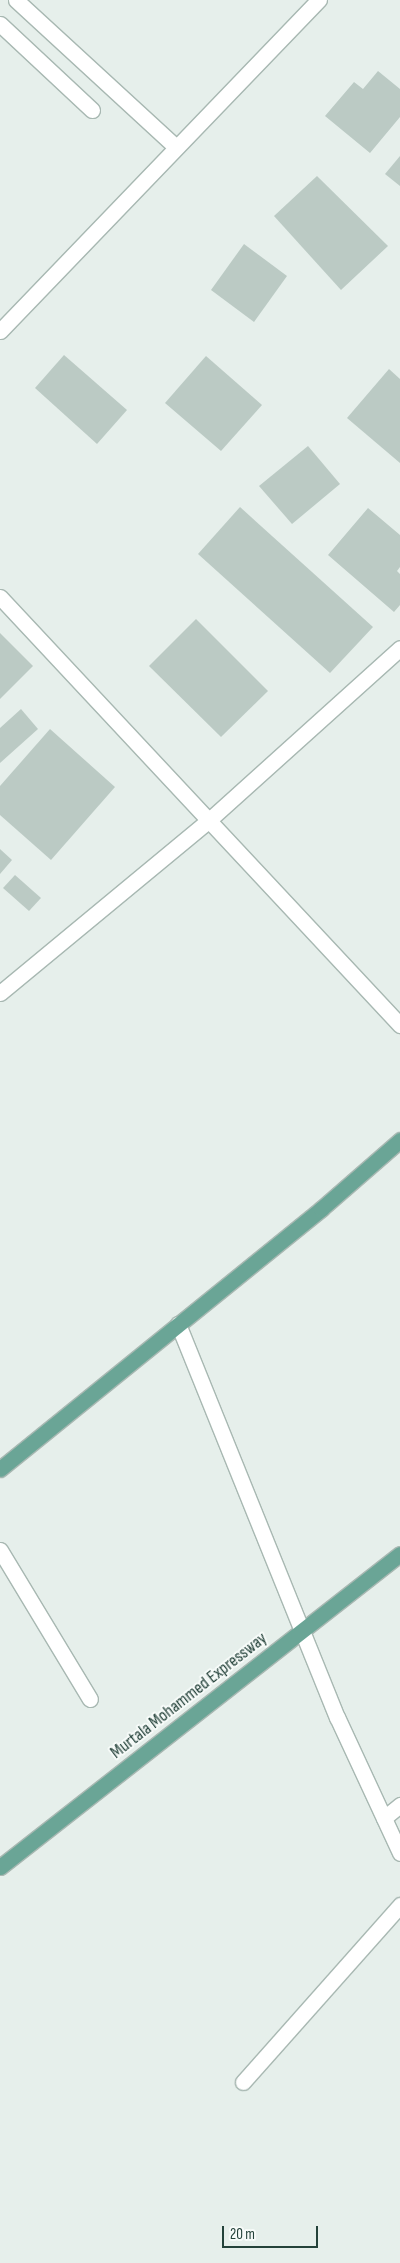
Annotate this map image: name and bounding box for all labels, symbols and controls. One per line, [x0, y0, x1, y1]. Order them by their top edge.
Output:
street label: Murtala Mohammed Expressway [106, 1628, 272, 1764]
scale bar [225, 2216, 321, 2248]
text: 20 m [230, 2225, 255, 2244]

